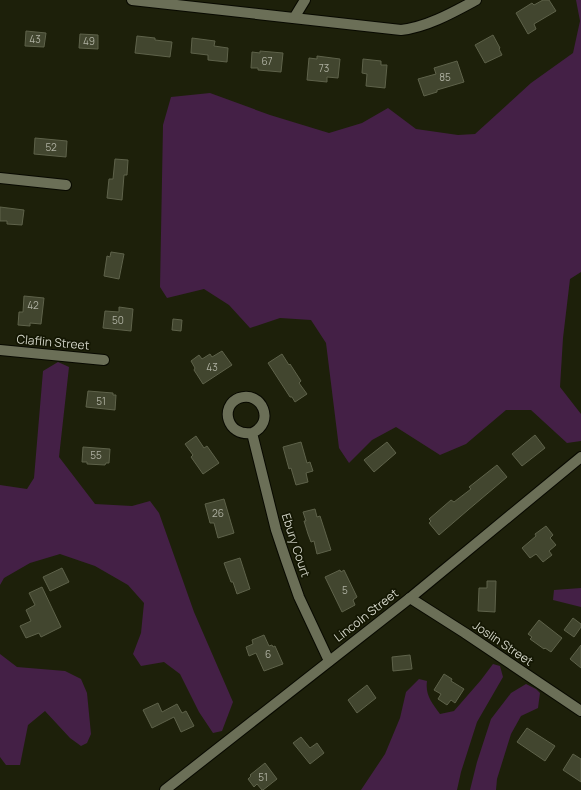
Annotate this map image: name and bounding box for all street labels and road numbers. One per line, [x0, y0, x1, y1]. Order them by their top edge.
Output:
street label: Claflin Street [16, 330, 90, 354]
street label: Ebury Court [278, 511, 314, 579]
street label: Lincoln Street [330, 584, 402, 645]
street label: Joslin Street [470, 617, 537, 670]

